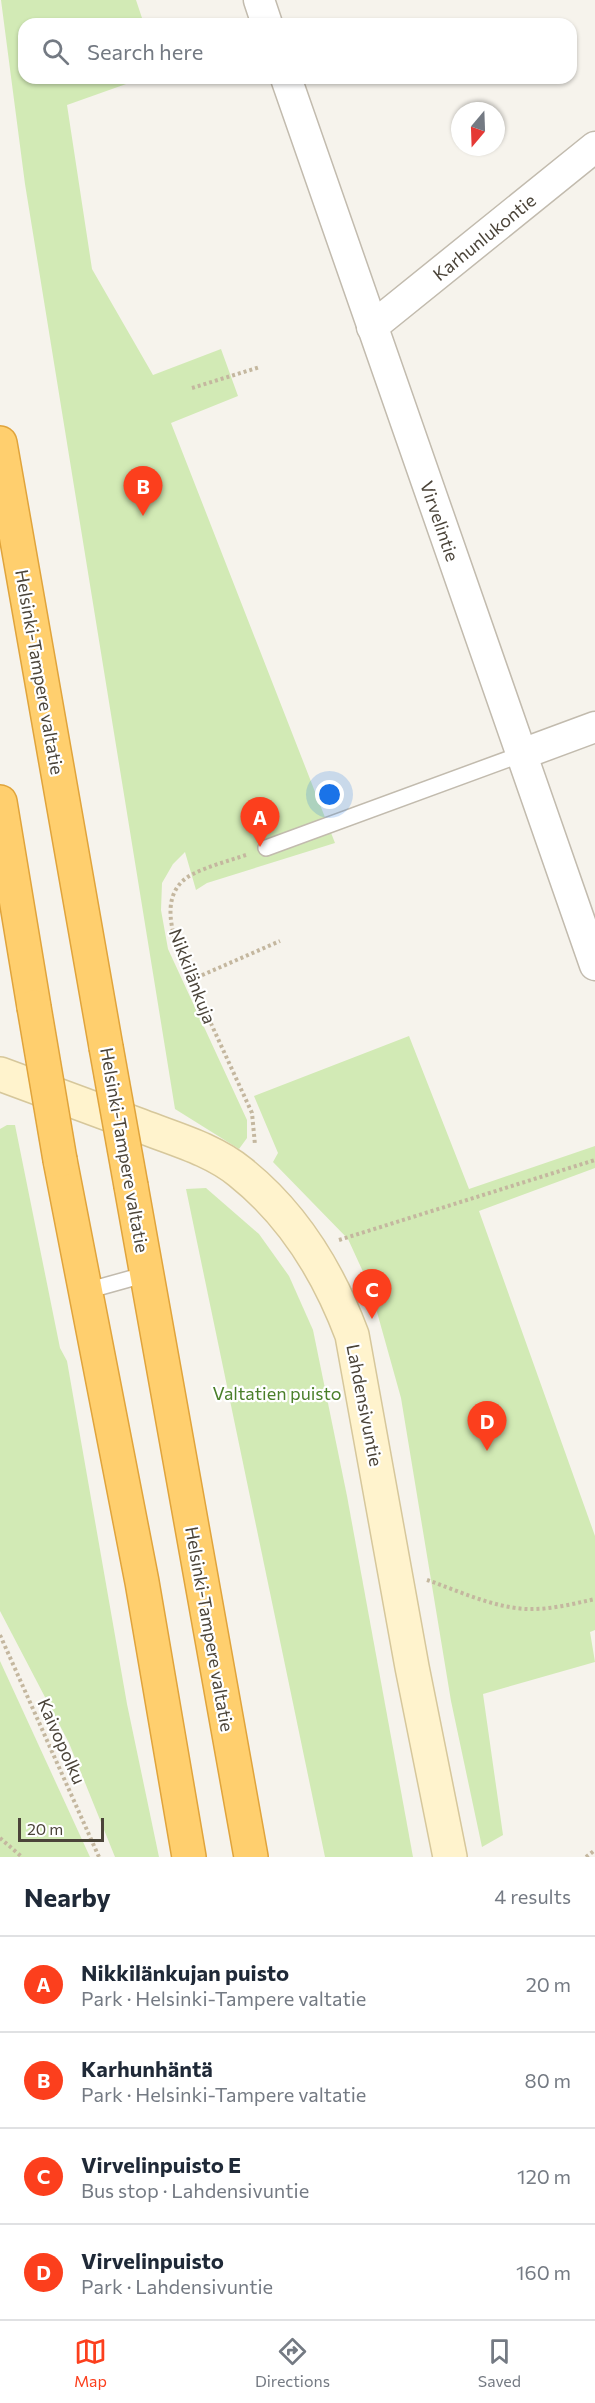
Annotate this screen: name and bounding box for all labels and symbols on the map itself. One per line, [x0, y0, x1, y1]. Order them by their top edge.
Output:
north arrow [451, 102, 505, 156]
street label: Karhunlukontie [428, 189, 540, 285]
pin: B [124, 466, 162, 516]
street label: Virvelintie [416, 478, 464, 564]
street label: Helsinki-Tampere valtatie [11, 568, 69, 776]
your location [315, 780, 344, 809]
pin: A [240, 798, 280, 847]
street label: Nikkilänkuja [165, 925, 221, 1027]
street label: Helsinki-Tampere valtatie [96, 1046, 154, 1254]
pin: C [352, 1270, 392, 1319]
street label: Lahdensivuntie [342, 1342, 388, 1468]
park label: Valtatien puisto [213, 1382, 341, 1404]
pin: D [468, 1402, 506, 1451]
street label: Helsinki-Tampere valtatie [181, 1525, 239, 1733]
street label: Kaivopolku [33, 1695, 91, 1787]
scale bar [18, 1815, 104, 1842]

